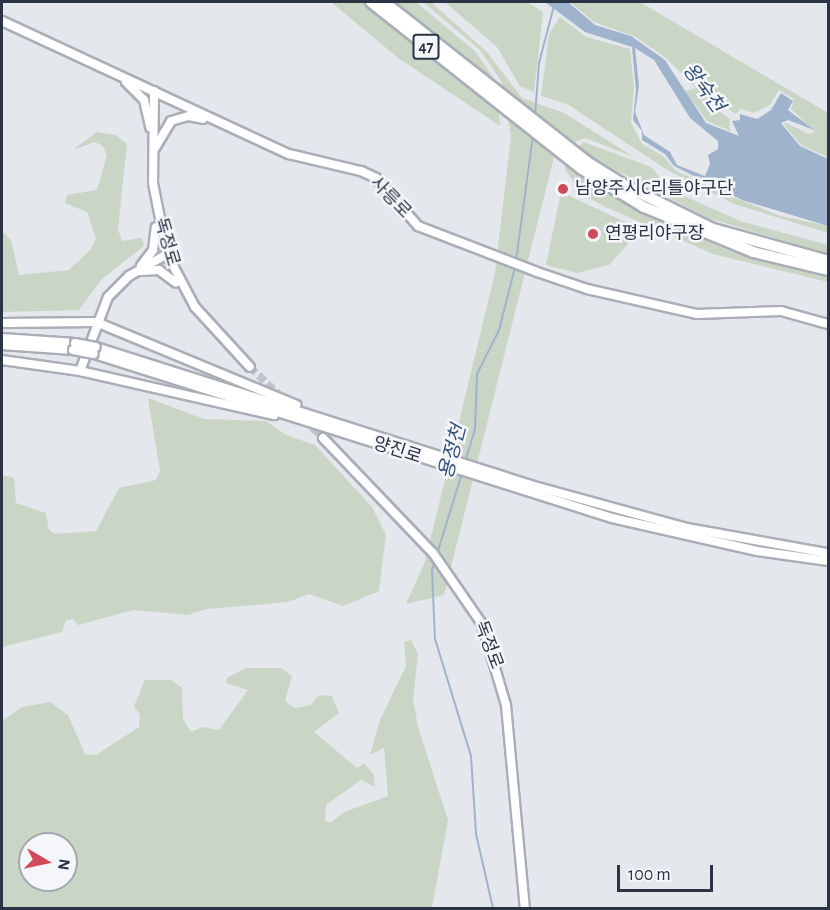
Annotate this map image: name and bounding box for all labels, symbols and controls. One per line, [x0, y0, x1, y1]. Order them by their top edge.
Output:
road number: 47 [412, 34, 440, 60]
water label: 왕숙천 [677, 59, 729, 117]
street label: 사릉로 [365, 173, 415, 223]
place label: 남양주시C리틀야구단 [575, 178, 733, 200]
marker: 남양주시C리틀야구단 [556, 182, 570, 196]
street label: 독정로 [149, 215, 183, 269]
place label: 연평리야구장 [605, 223, 704, 245]
marker: 연평리야구장 [586, 227, 600, 241]
water label: 용정천 [434, 422, 472, 482]
street label: 양진로 [370, 433, 424, 469]
street label: 독정로 [469, 618, 507, 672]
north arrow [18, 832, 78, 892]
scale bar [620, 853, 716, 891]
text: N [55, 858, 73, 871]
text: 100 m [628, 866, 671, 884]

